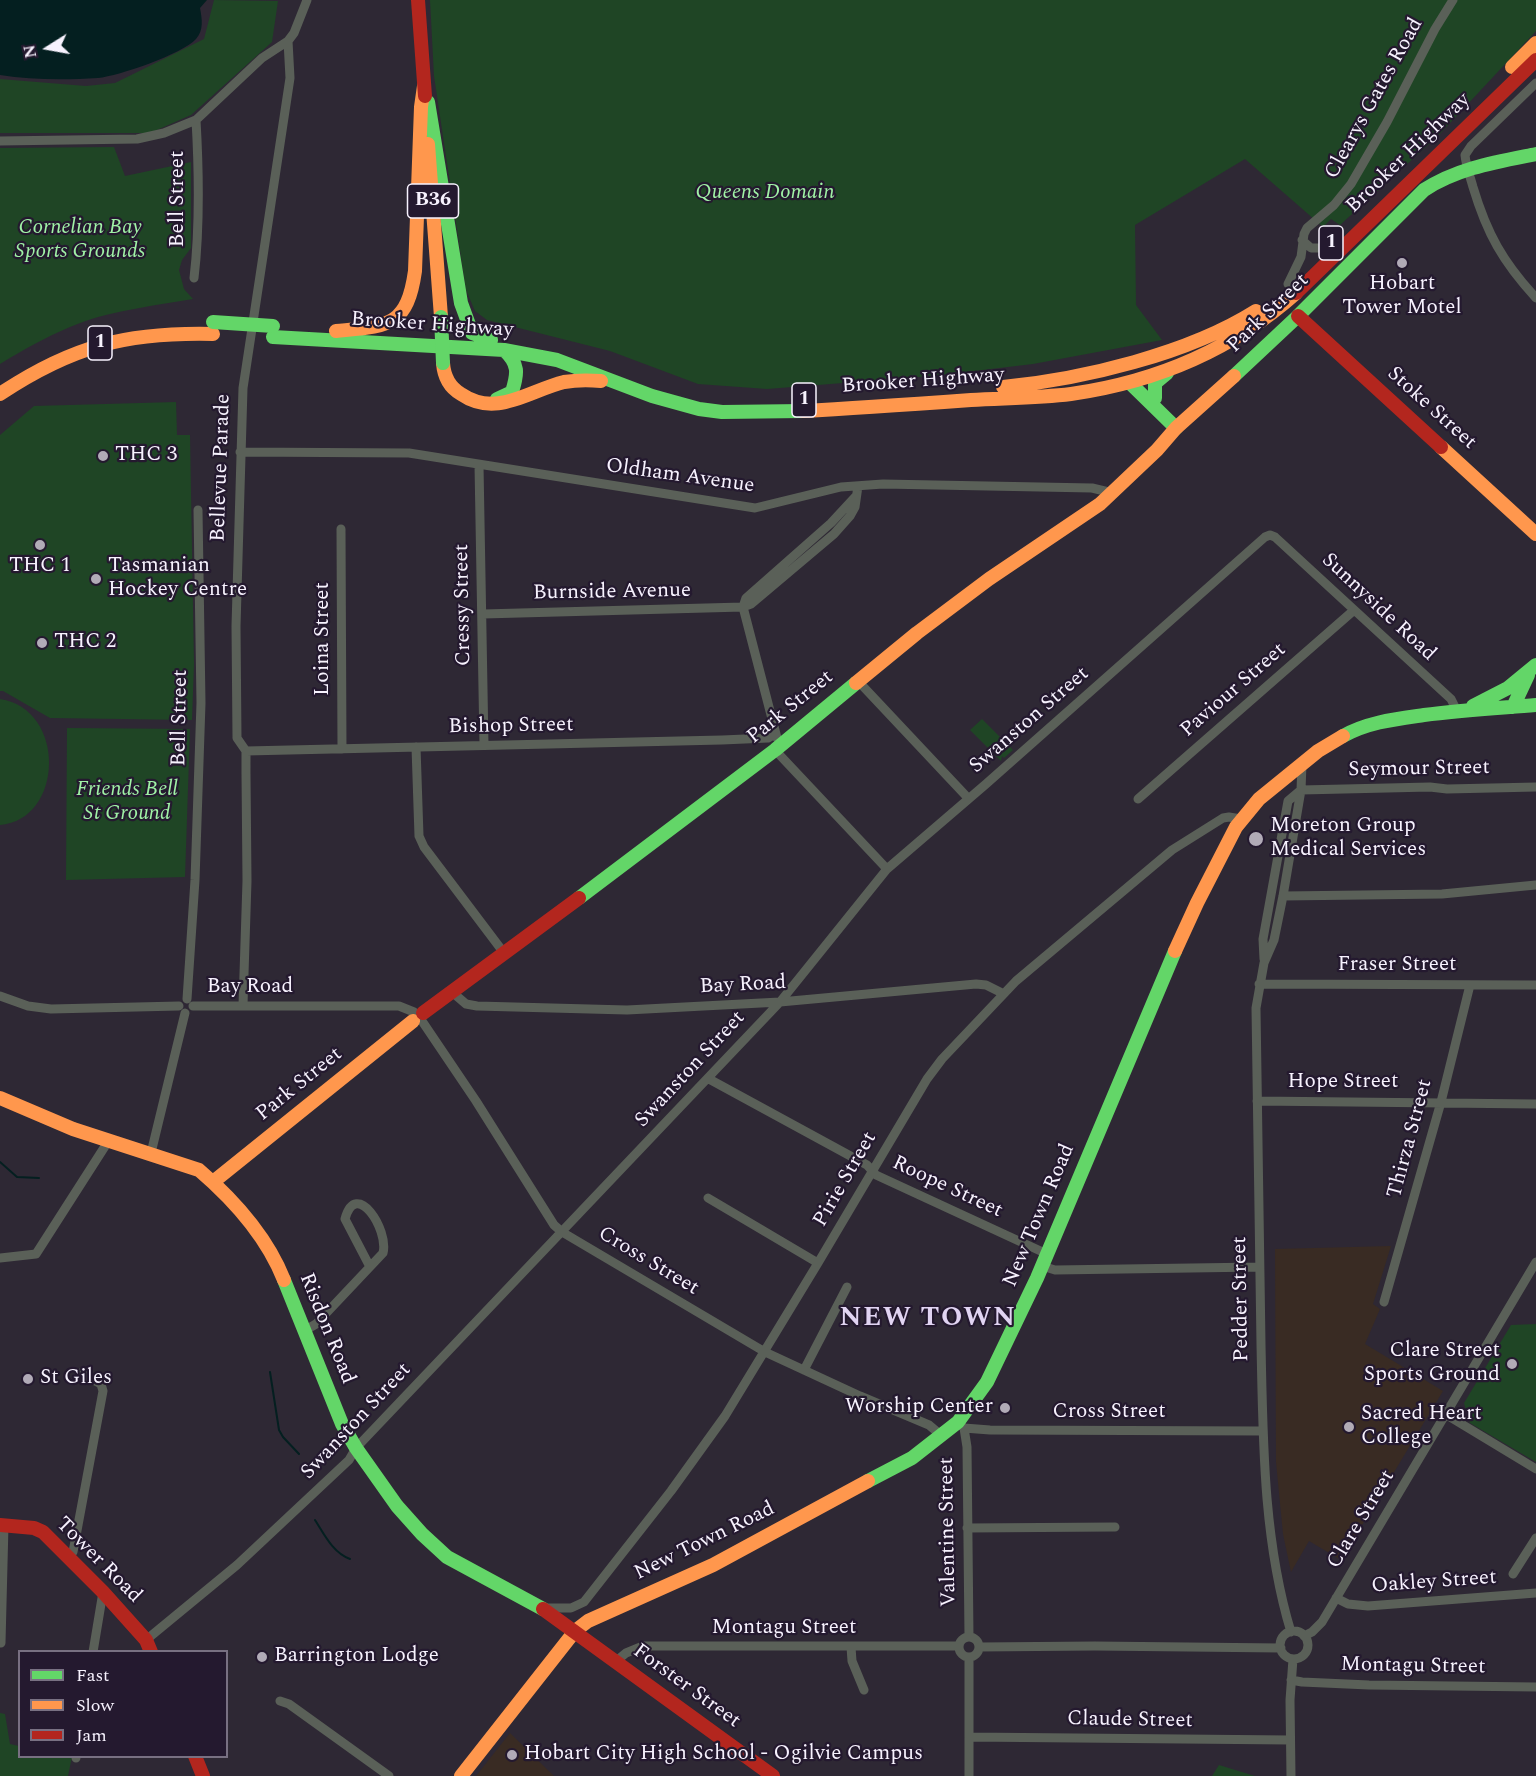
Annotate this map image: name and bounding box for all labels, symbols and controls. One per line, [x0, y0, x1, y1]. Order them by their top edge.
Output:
street label: Clearys Gates Road [1320, 14, 1430, 184]
north arrow [18, 18, 78, 78]
text: N [17, 43, 43, 60]
street label: Brooker Highway [1342, 88, 1476, 220]
street label: Bell Street [166, 151, 192, 247]
park label: Queens Domain [695, 181, 835, 207]
road number: B36 [408, 184, 458, 218]
park label: Cornelian Bay Sports Grounds [15, 216, 145, 266]
road number: 1 [1319, 226, 1343, 260]
marker: Hobart Tower Motel [1395, 256, 1409, 270]
street label: Park Street [1223, 269, 1315, 359]
place label: Hobart Tower Motel [1342, 272, 1462, 322]
street label: Brooker Highway [350, 308, 514, 344]
road number: 1 [88, 326, 112, 360]
street label: Stoke Street [1381, 362, 1481, 456]
street label: Brooker Highway [841, 364, 1005, 400]
road number: 1 [792, 383, 816, 417]
street label: Bellevue Parade [207, 394, 237, 542]
place label: THC 3 [115, 443, 177, 469]
marker: THC 3 [96, 449, 110, 463]
street label: Oldham Avenue [604, 454, 756, 500]
marker: THC 1 [33, 538, 47, 552]
street label: Cressy Street [450, 544, 478, 666]
street label: Sunnyside Road [1316, 549, 1440, 667]
place label: THC 1 [9, 554, 71, 580]
place label: Tasmanian Hockey Centre [108, 554, 247, 604]
marker: Tasmanian Hockey Centre [89, 572, 103, 586]
street label: Burnside Avenue [533, 579, 691, 607]
street label: Loina Street [311, 582, 337, 696]
place label: THC 2 [54, 630, 116, 656]
marker: THC 2 [35, 636, 49, 650]
street label: Paviour Street [1176, 638, 1292, 744]
street label: Swanston Street [965, 662, 1095, 780]
street label: Park Street [743, 666, 839, 750]
street label: Bell Street [168, 669, 194, 767]
street label: Bishop Street [448, 713, 574, 741]
street label: Seymour Street [1348, 756, 1490, 784]
park label: Friends Bell St Ground [76, 778, 178, 828]
place label: Moreton Group Medical Services [1270, 814, 1426, 864]
marker: Moreton Group Medical Services [1247, 830, 1265, 848]
street label: Fraser Street [1337, 953, 1457, 979]
street label: Bay Road [699, 971, 787, 1001]
street label: Bay Road [207, 975, 293, 1001]
street label: Swanston Street [631, 1007, 751, 1133]
street label: Park Street [252, 1043, 348, 1127]
street label: Hope Street [1288, 1070, 1398, 1096]
street label: Thirza Street [1383, 1077, 1439, 1201]
street label: Pirie Street [809, 1128, 883, 1232]
street label: New Town Road [998, 1141, 1082, 1291]
street label: Roope Street [888, 1151, 1006, 1225]
street label: Cross Street [593, 1222, 703, 1302]
street label: Pedder Street [1228, 1236, 1256, 1362]
street label: Risdon Road [292, 1270, 360, 1388]
district label: NEW TOWN [840, 1304, 1016, 1336]
place label: Clare Street Sports Ground [1364, 1339, 1500, 1389]
marker: Clare Street Sports Ground [1505, 1357, 1519, 1371]
street label: Swanston Street [297, 1359, 417, 1485]
place label: St Giles [40, 1366, 112, 1392]
marker: St Giles [21, 1372, 35, 1386]
place label: Worship Center [845, 1395, 993, 1421]
street label: Cross Street [1052, 1400, 1166, 1426]
marker: Worship Center [998, 1401, 1012, 1415]
place label: Sacred Heart College [1361, 1402, 1482, 1452]
marker: Sacred Heart College [1342, 1420, 1356, 1434]
street label: Valentine Street [935, 1457, 963, 1607]
street label: Clare Street [1323, 1466, 1401, 1574]
street label: New Town Road [631, 1497, 779, 1587]
street label: Tower Road [50, 1513, 146, 1609]
street label: Oakley Street [1371, 1566, 1497, 1600]
street label: Montagu Street [712, 1616, 856, 1642]
street label: Forster Street [627, 1639, 745, 1735]
place label: Barrington Lodge [274, 1644, 439, 1670]
legend [18, 1650, 228, 1758]
marker: Barrington Lodge [255, 1650, 269, 1664]
street label: Montagu Street [1340, 1653, 1486, 1681]
text: Fast [76, 1662, 109, 1689]
text: Slow [76, 1692, 114, 1719]
street label: Claude Street [1067, 1707, 1193, 1735]
text: Jam [76, 1722, 107, 1749]
place label: Hobart City High School - Ogilvie Campus [524, 1742, 923, 1768]
marker: Hobart City High School - Ogilvie Campus [505, 1748, 519, 1762]

